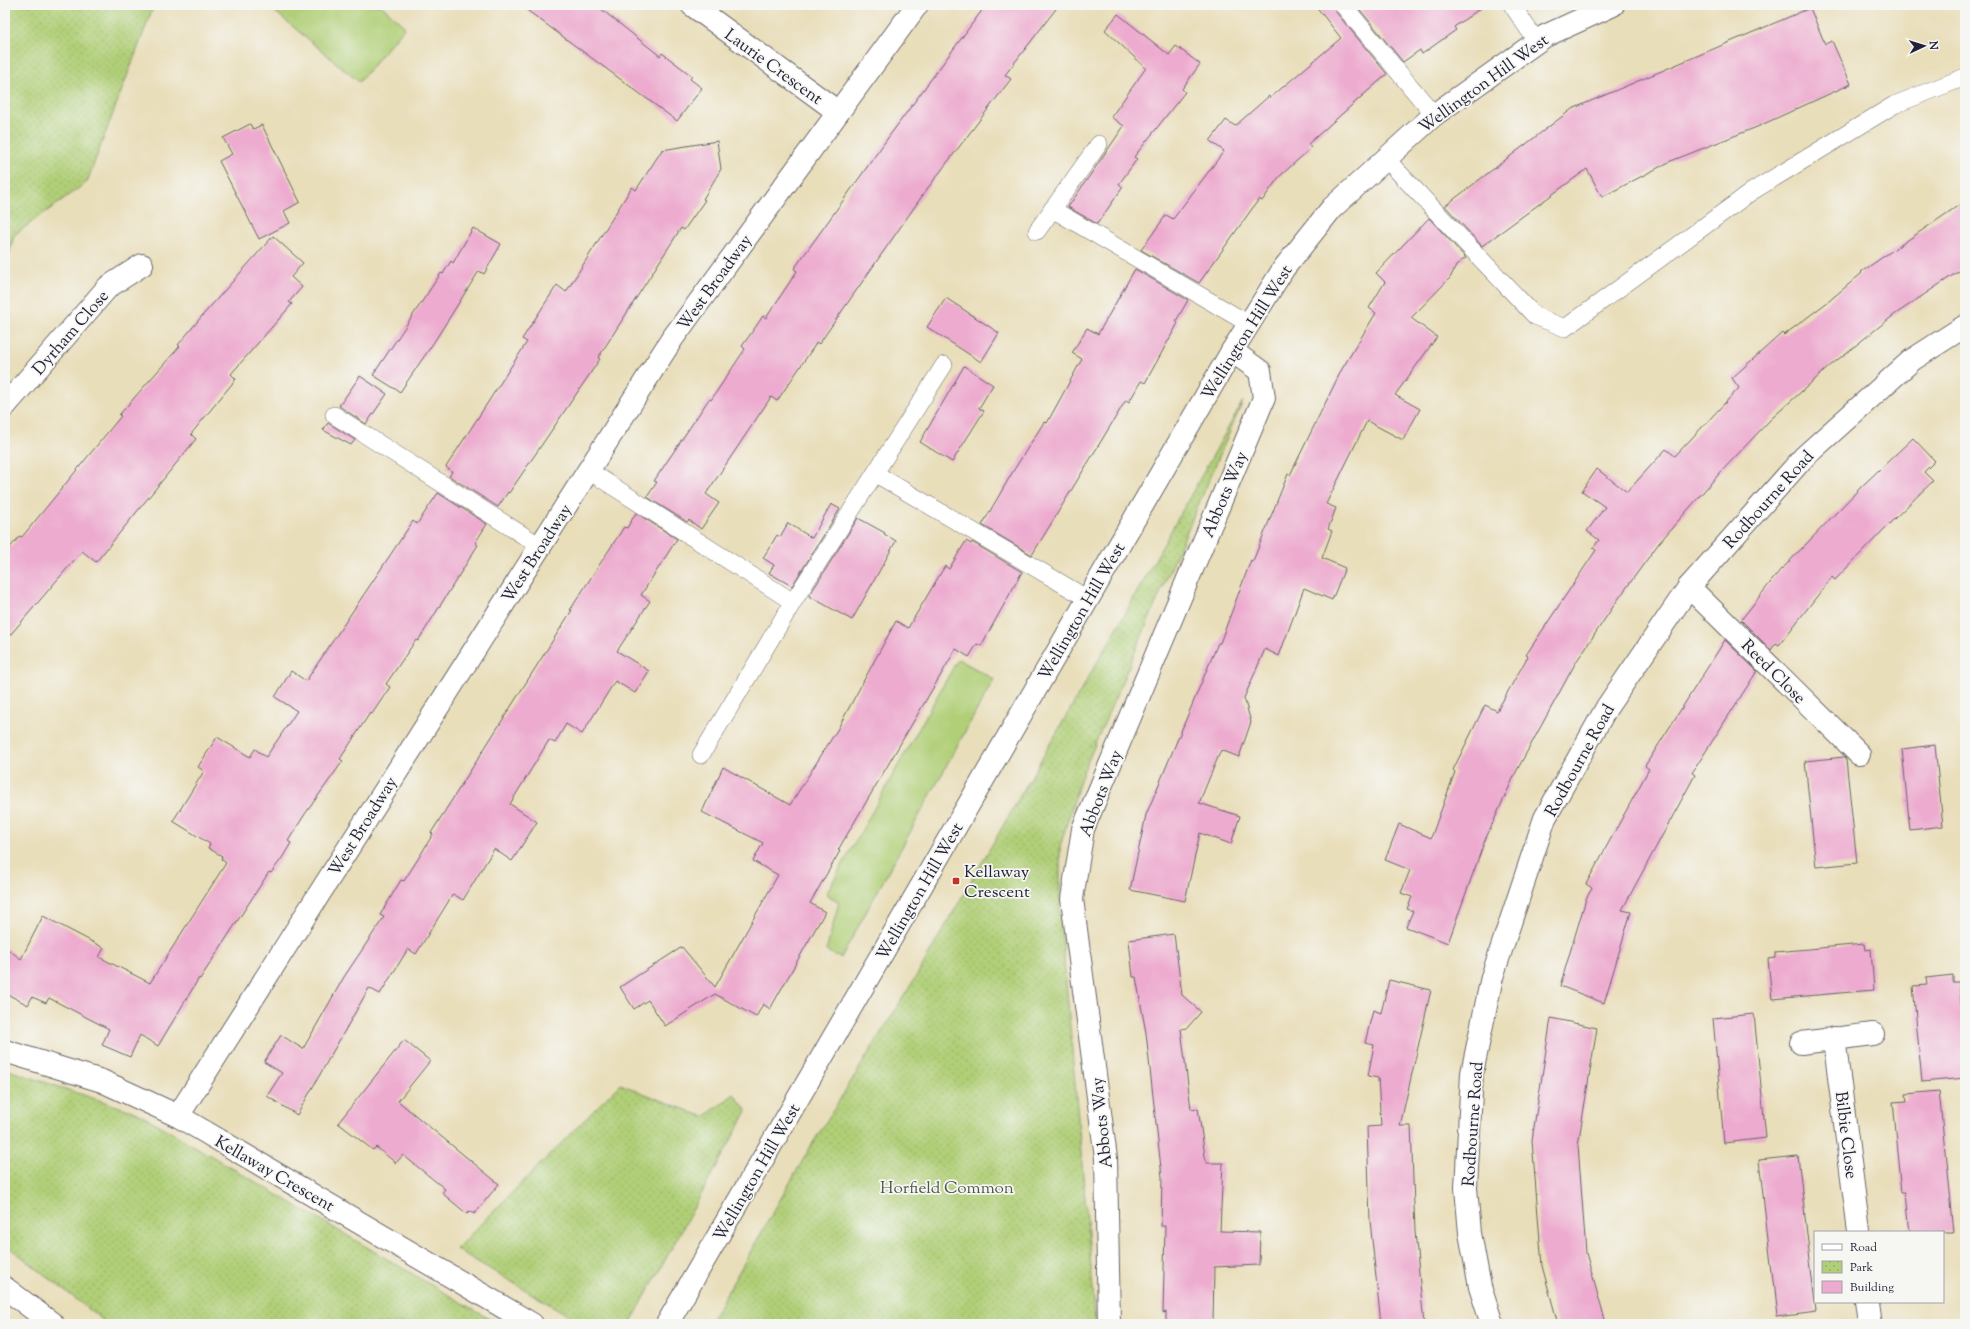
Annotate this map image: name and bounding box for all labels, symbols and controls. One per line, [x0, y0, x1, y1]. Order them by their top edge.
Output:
street label: Laurie Crescent [719, 24, 827, 112]
north arrow [1904, 26, 1944, 66]
street label: Wellington Hill West [1414, 29, 1554, 140]
text: N [1925, 39, 1941, 51]
street label: West Broadway [673, 230, 759, 336]
street label: Wellington Hill West [1196, 261, 1299, 405]
street label: Dyrham Close [28, 285, 115, 381]
street label: Rodbourne Road [1719, 446, 1821, 555]
street label: Abbots Way [1197, 448, 1255, 542]
street label: West Broadway [497, 500, 579, 608]
street label: Wellington Hill West [1033, 539, 1132, 685]
street label: Reed Close [1735, 635, 1810, 710]
street label: Rodbourne Road [1540, 700, 1622, 822]
street label: Abbots Way [1074, 746, 1130, 841]
street label: West Broadway [323, 772, 404, 882]
street label: Wellington Hill West [871, 819, 970, 965]
place label: Kellaway Crescent [964, 861, 1030, 905]
marker: Kellaway Crescent [951, 876, 961, 886]
street label: Rodbourne Road [1458, 1060, 1490, 1187]
street label: Abbots Way [1086, 1076, 1120, 1169]
street label: Bilbie Close [1828, 1090, 1862, 1181]
street label: Wellington Hill West [708, 1100, 807, 1246]
street label: Kellaway Crescent [210, 1131, 338, 1219]
park label: Horfield Common [880, 1177, 1014, 1201]
legend [1814, 1231, 1944, 1303]
text: Road [1850, 1239, 1877, 1257]
text: Park [1850, 1259, 1873, 1277]
text: Building [1850, 1279, 1894, 1297]

